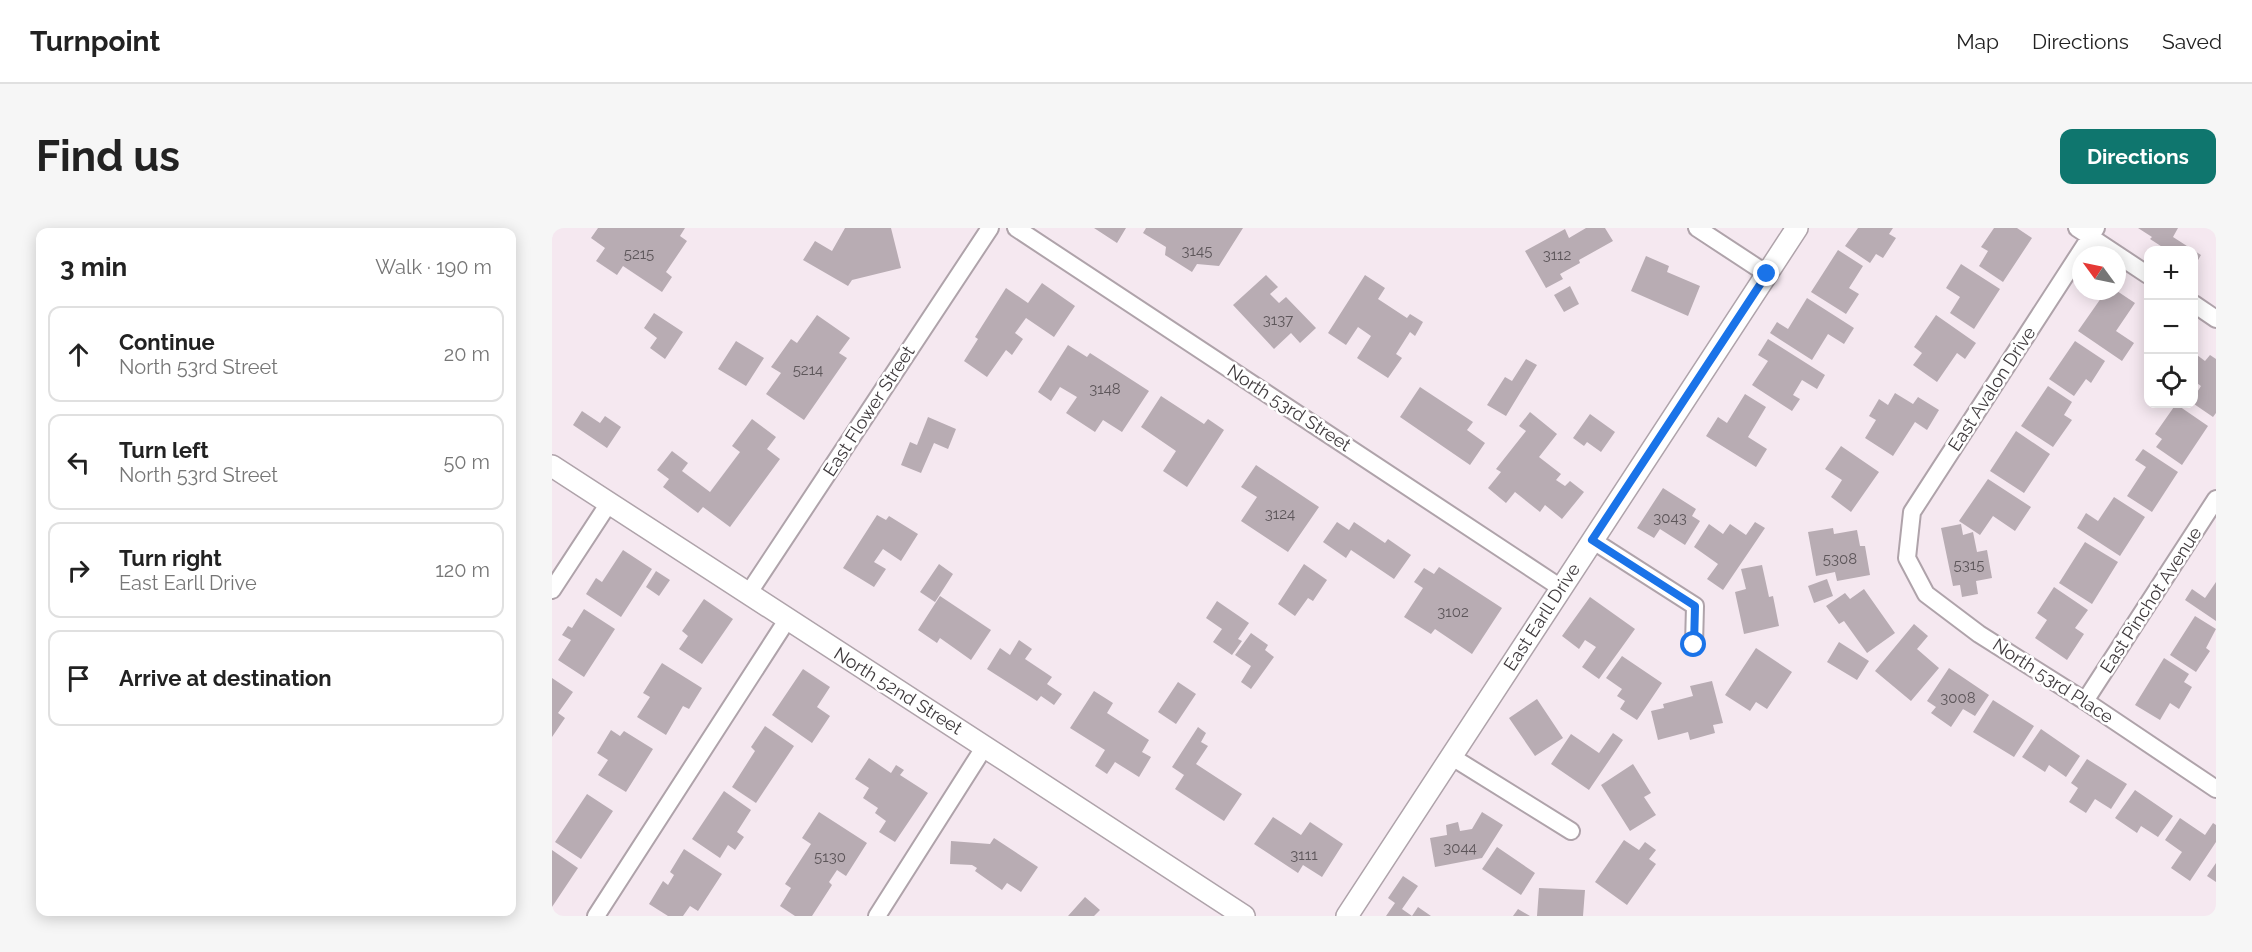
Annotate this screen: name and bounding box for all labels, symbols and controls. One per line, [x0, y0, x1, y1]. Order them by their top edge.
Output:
text: Turnpoint [30, 25, 160, 58]
text: Map [1956, 29, 1999, 54]
text: Directions [2032, 29, 2129, 54]
text: Saved [2162, 29, 2222, 54]
button: Directions [2060, 129, 2216, 184]
text: Find us [36, 132, 180, 181]
house number: 3145 [1182, 242, 1212, 260]
house number: 5215 [624, 245, 654, 263]
house number: 3112 [1543, 246, 1572, 264]
north arrow [2072, 246, 2126, 300]
map controls [2144, 246, 2198, 408]
button: + [2144, 246, 2198, 300]
text: 3 min [60, 252, 127, 282]
text: Walk · 190 m [375, 255, 492, 279]
route end [1753, 260, 1779, 286]
button: − [2144, 300, 2198, 354]
house number: 3137 [1263, 311, 1293, 329]
street label: East Avalon Drive [1944, 322, 2040, 455]
text: Continue [119, 329, 215, 355]
icon: ahead [62, 338, 95, 371]
text: 20 m [444, 342, 490, 366]
street label: East Flower Street [819, 342, 919, 480]
button: locate [2144, 354, 2198, 408]
text: North 53rd Street [119, 355, 278, 379]
street label: North 53rd Street [1224, 360, 1355, 455]
house number: 5214 [793, 361, 823, 379]
house number: 3148 [1089, 380, 1121, 398]
text: Turn left [119, 437, 209, 463]
icon: left [62, 446, 95, 479]
text: 50 m [443, 450, 490, 474]
text: North 53rd Street [119, 463, 278, 487]
house number: 3124 [1265, 505, 1295, 523]
house number: 3043 [1653, 509, 1687, 527]
street label: East Pinchot Avenue [2096, 522, 2206, 677]
text: Turn right [119, 545, 222, 571]
house number: 5308 [1823, 550, 1857, 568]
icon: right [62, 554, 95, 587]
house number: 5315 [1954, 556, 1984, 574]
text: 120 m [435, 558, 490, 582]
street label: East Earll Drive [1499, 559, 1584, 674]
text: East Earll Drive [119, 571, 257, 595]
house number: 3102 [1437, 603, 1469, 621]
route start [1680, 631, 1706, 657]
street label: North 53rd Place [1989, 634, 2118, 728]
street label: North 52nd Street [830, 643, 966, 738]
icon: arrive [62, 662, 95, 695]
text: Arrive at destination [119, 665, 332, 691]
house number: 3008 [1940, 689, 1976, 707]
house number: 3044 [1443, 839, 1477, 857]
house number: 3111 [1290, 846, 1318, 864]
house number: 5130 [814, 848, 846, 866]

